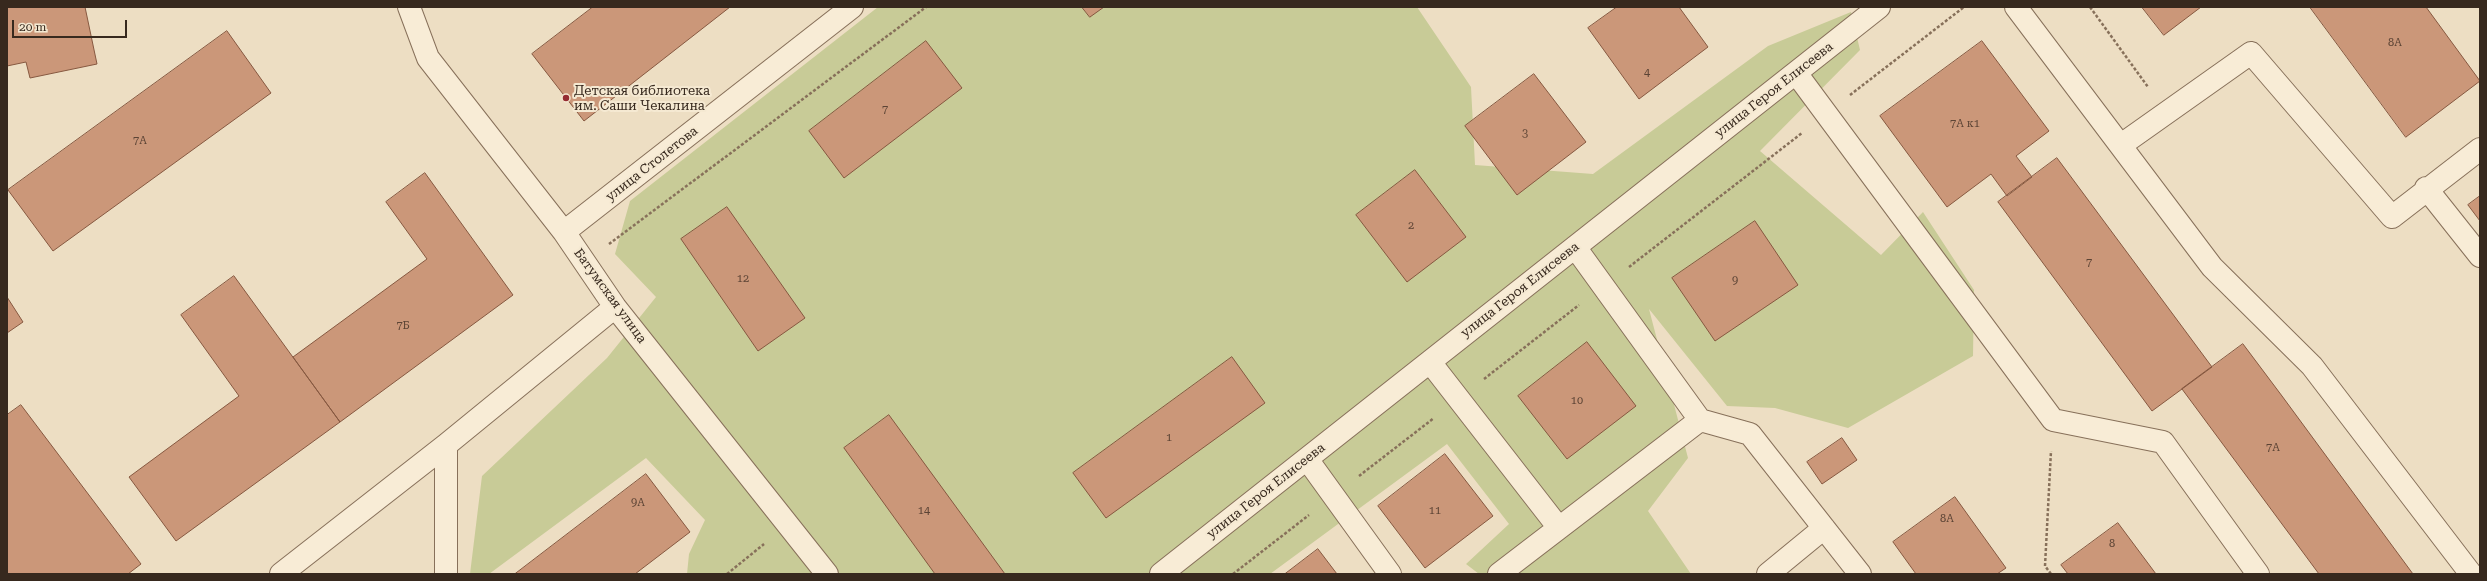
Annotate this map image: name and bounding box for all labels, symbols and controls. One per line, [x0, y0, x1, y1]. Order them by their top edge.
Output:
scale bar [14, 12, 129, 38]
text: 20 m [19, 20, 46, 34]
house number: 8А [2388, 36, 2402, 50]
street label: улица Героя Елисеева [1712, 39, 1836, 141]
house number: 4 [1644, 66, 1650, 80]
place label: Детская библиотека им. Саши Чекалина [574, 83, 710, 114]
marker: Детская библиотека им. Саши Чекалина [561, 93, 571, 103]
house number: 7 [882, 103, 888, 117]
house number: 7А к1 [1950, 117, 1980, 131]
street label: улица Столетова [603, 123, 701, 205]
house number: 3 [1522, 127, 1528, 141]
house number: 7А [133, 134, 147, 148]
house number: 2 [1408, 219, 1414, 233]
street label: улица Героя Елисеева [1458, 239, 1582, 341]
street label: Батумская улица [570, 246, 650, 346]
house number: 7 [2086, 256, 2092, 270]
house number: 12 [737, 272, 749, 286]
house number: 9 [1732, 274, 1738, 288]
house number: 7Б [396, 319, 410, 333]
house number: 10 [1571, 394, 1583, 408]
house number: 1 [1166, 431, 1172, 445]
street label: улица Героя Елисеева [1204, 440, 1328, 542]
house number: 7А [2266, 441, 2280, 455]
house number: 9А [631, 496, 645, 510]
house number: 14 [918, 504, 930, 518]
house number: 11 [1429, 504, 1441, 518]
house number: 8А [1940, 512, 1954, 526]
house number: 8 [2109, 537, 2115, 551]

